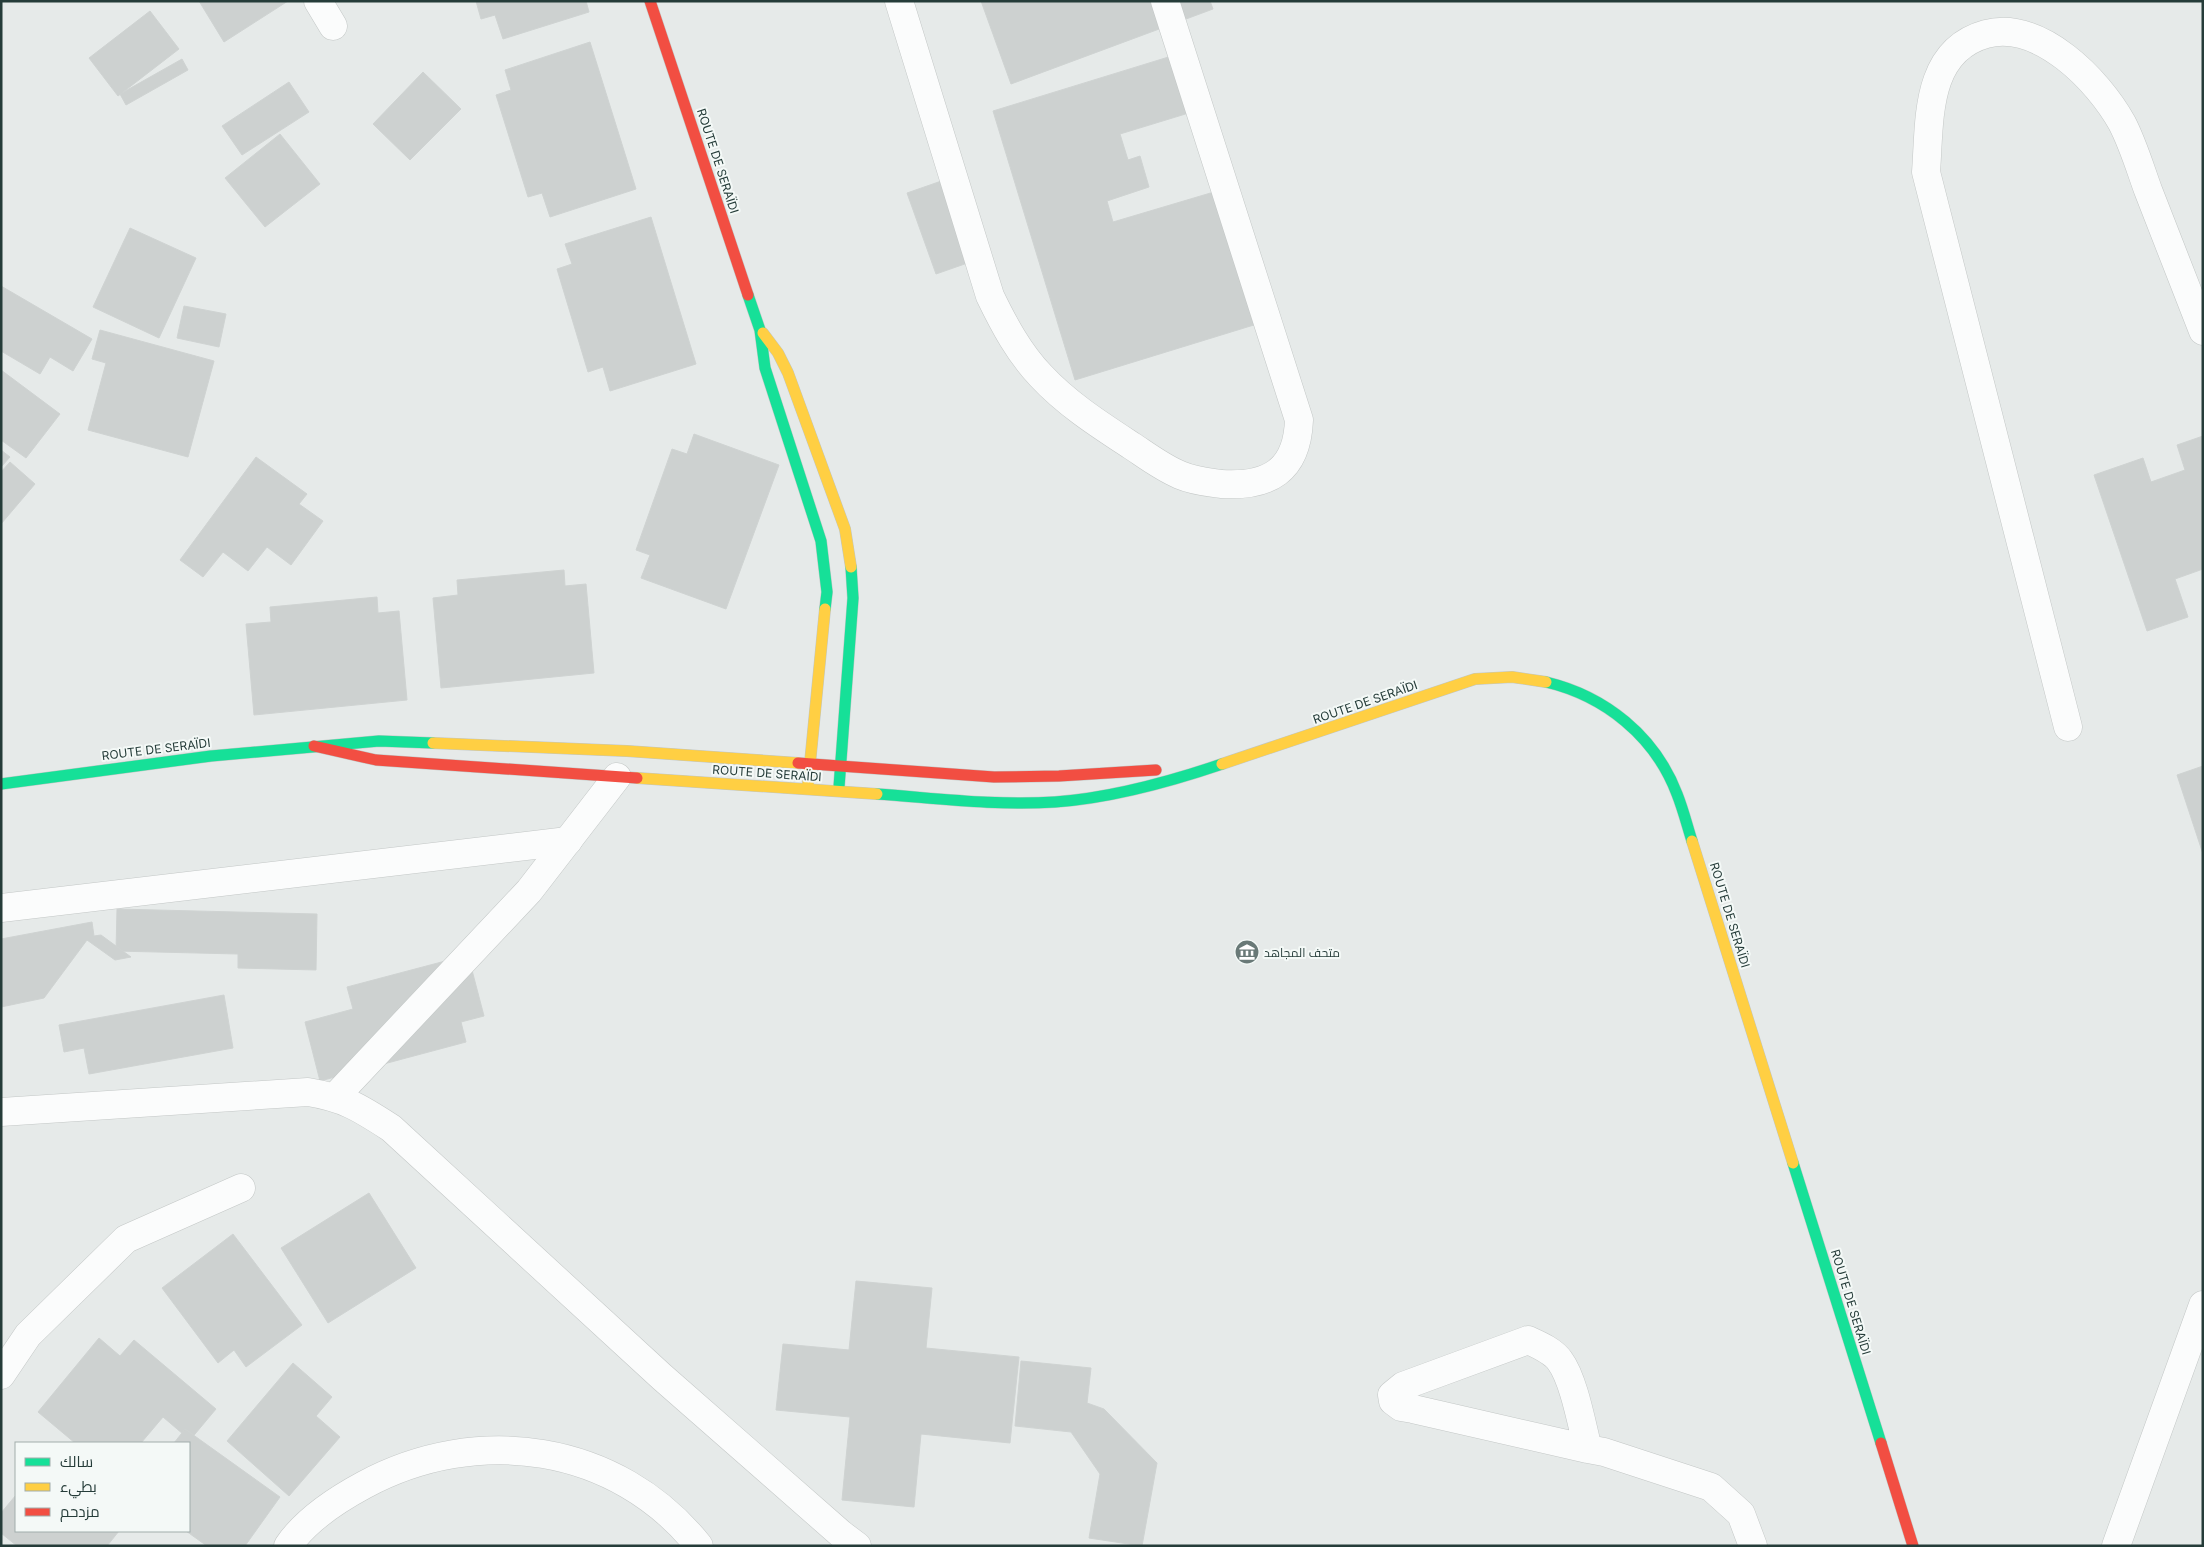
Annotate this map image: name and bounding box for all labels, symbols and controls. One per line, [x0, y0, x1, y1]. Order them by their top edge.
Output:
street label: ROUTE DE SERAÏDI [694, 107, 742, 215]
street label: ROUTE DE SERAÏDI [1311, 677, 1419, 727]
street label: ROUTE DE SERAÏDI [101, 735, 211, 763]
street label: ROUTE DE SERAÏDI [712, 762, 822, 784]
street label: ROUTE DE SERAÏDI [1707, 860, 1753, 970]
museum icon: متحف المجاهد [1234, 939, 1260, 965]
place label: متحف المجاهد [1264, 945, 1340, 960]
street label: ROUTE DE SERAÏDI [1828, 1247, 1874, 1357]
legend [15, 1442, 190, 1532]
text: سالك [60, 1452, 93, 1471]
text: بطيء [60, 1477, 97, 1499]
text: مزدحم [60, 1502, 100, 1522]

